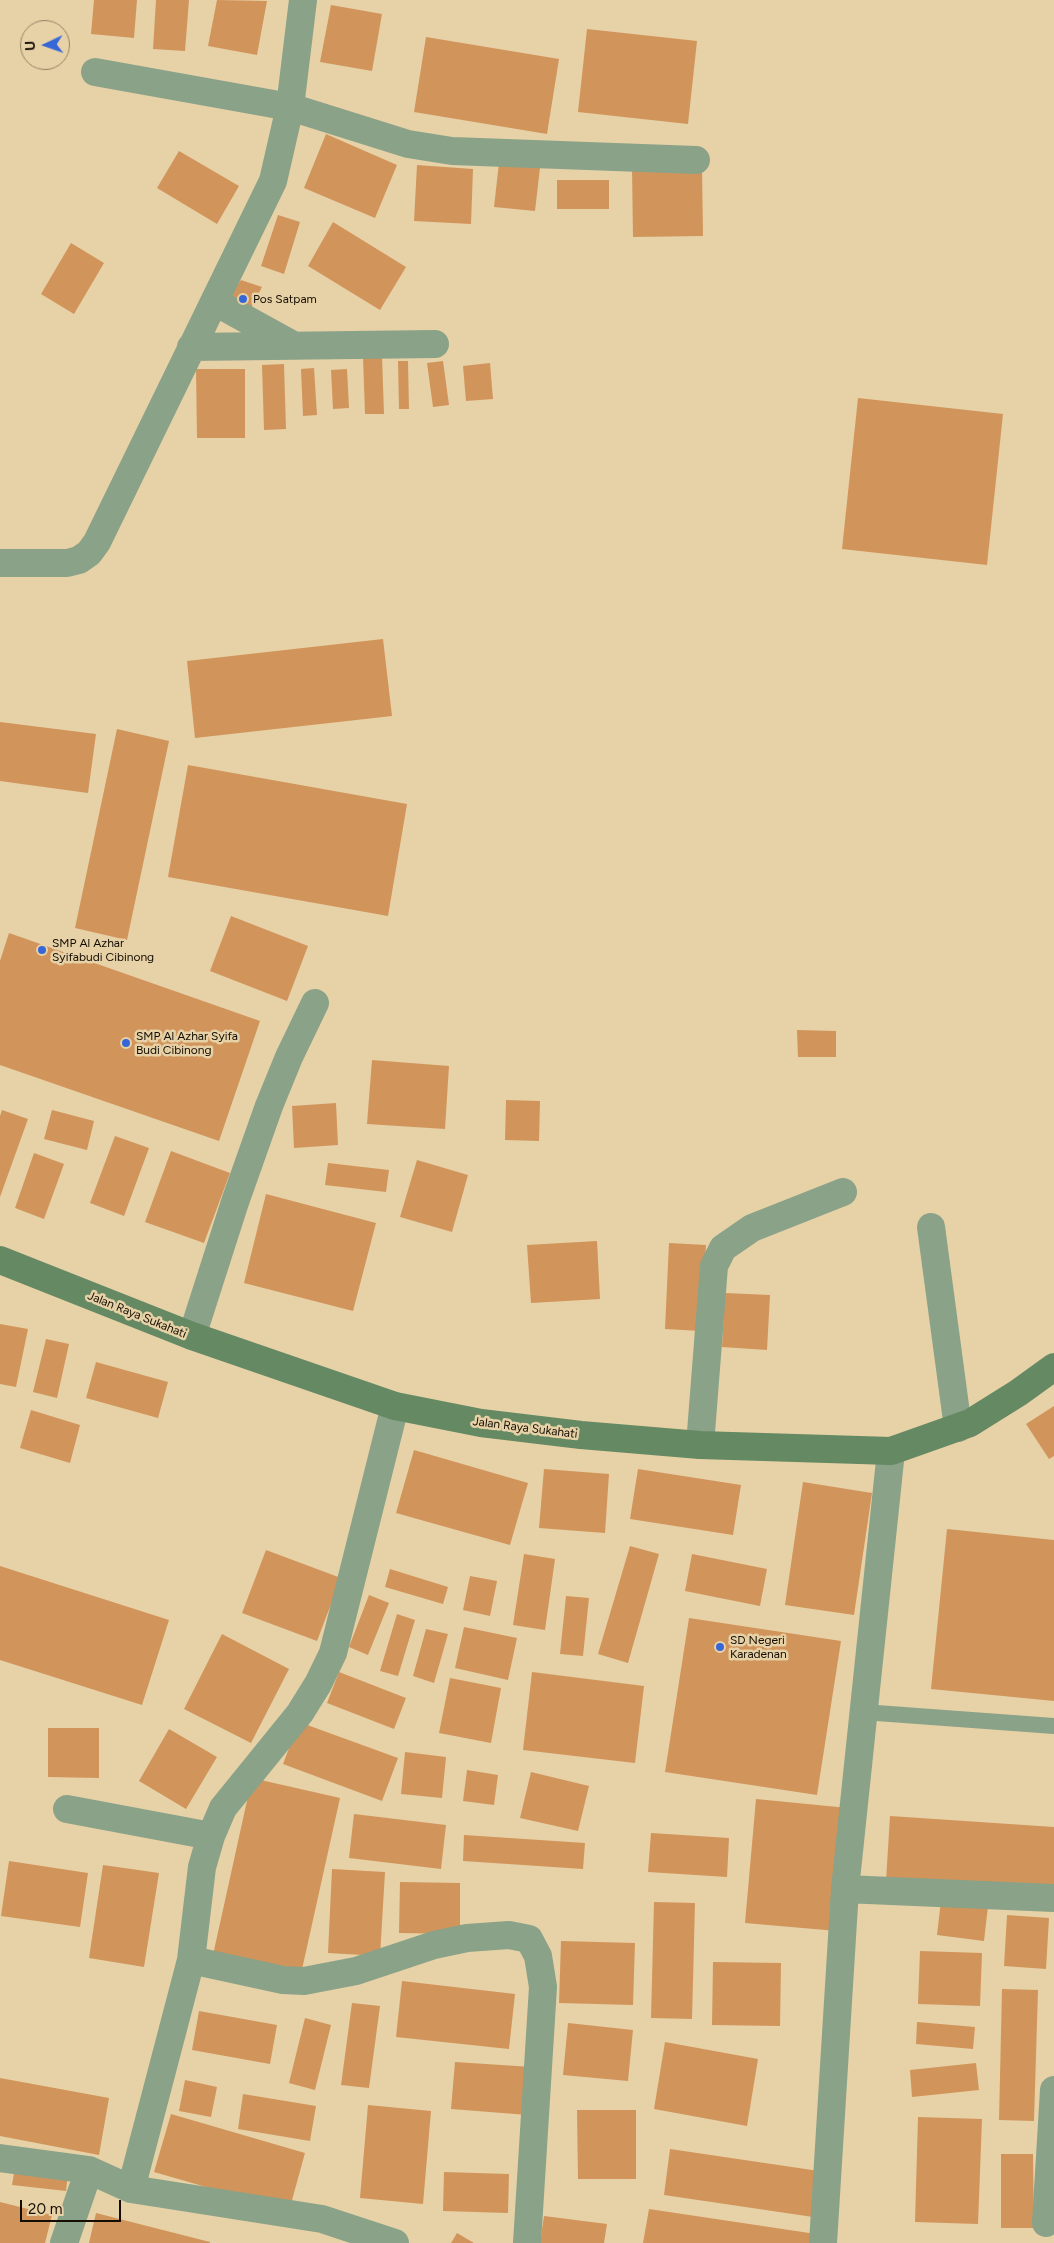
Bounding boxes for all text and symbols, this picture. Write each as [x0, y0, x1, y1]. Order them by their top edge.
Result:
north arrow [20, 20, 70, 70]
text: U [22, 40, 39, 51]
place label: Pos Satpam [253, 292, 317, 306]
marker: Pos Satpam [237, 293, 249, 305]
place label: SMP Al Azhar Syifabudi Cibinong [52, 936, 154, 964]
marker: SMP Al Azhar Syifabudi Cibinong [36, 944, 48, 956]
place label: SMP Al Azhar Syifa Budi Cibinong [136, 1029, 238, 1057]
marker: SMP Al Azhar Syifa Budi Cibinong [120, 1037, 132, 1049]
street label: Jalan Raya Sukahati [85, 1289, 189, 1341]
street label: Jalan Raya Sukahati [472, 1414, 578, 1442]
place label: SD Negeri Karadenan [730, 1633, 787, 1661]
marker: SD Negeri Karadenan [714, 1641, 726, 1653]
scale bar [22, 2190, 124, 2222]
text: 20 m [28, 2200, 62, 2218]

